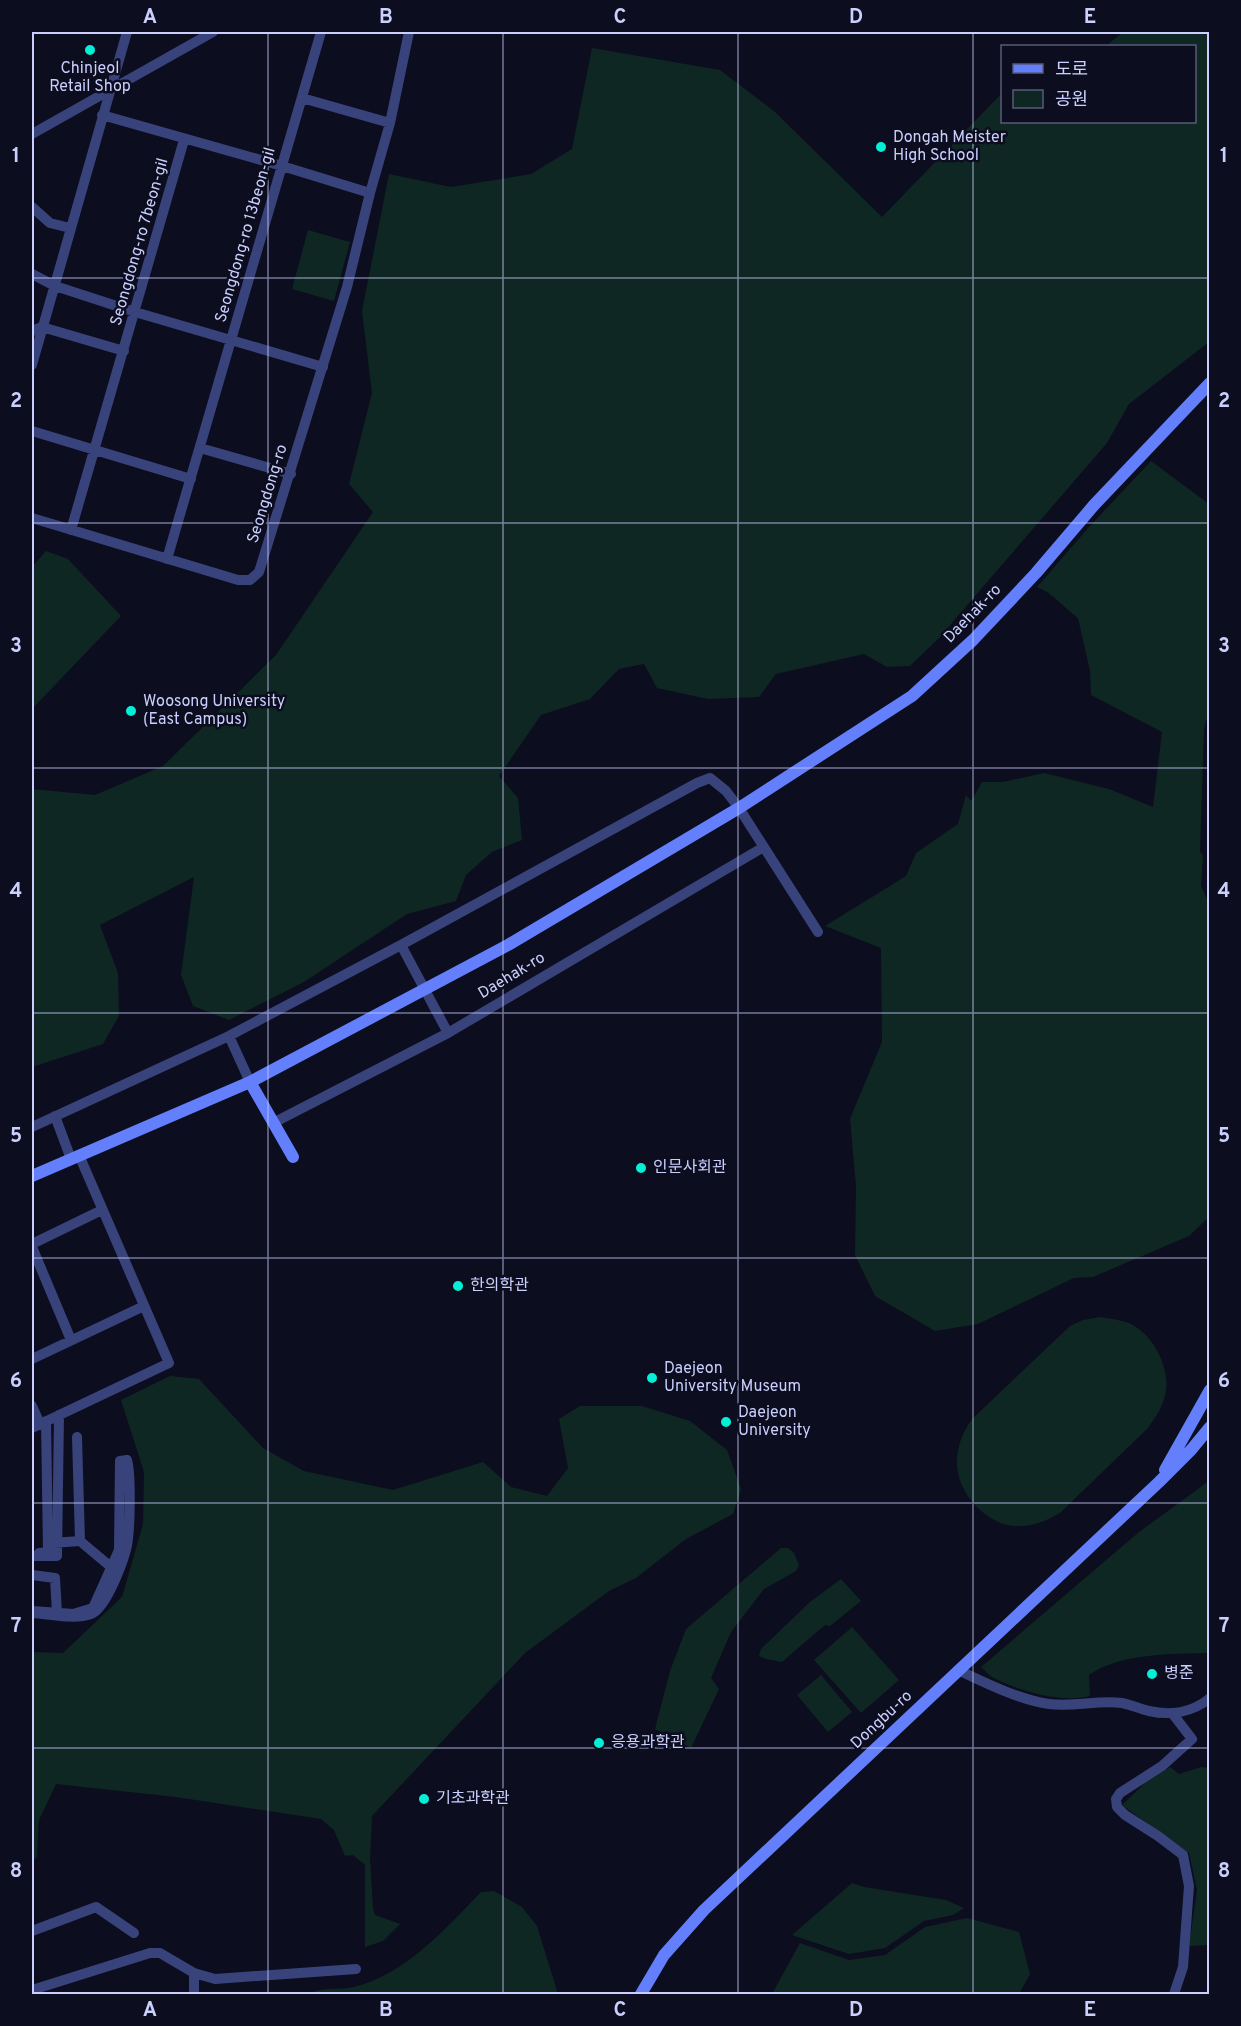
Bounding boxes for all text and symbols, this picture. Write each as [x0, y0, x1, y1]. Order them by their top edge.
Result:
text: A [143, 5, 157, 31]
text: B [379, 5, 393, 31]
text: C [614, 5, 626, 31]
text: D [849, 5, 863, 31]
text: E [1084, 5, 1096, 31]
marker: Chinjeol Retail Shop [83, 43, 97, 57]
legend [1001, 45, 1196, 123]
place label: Chinjeol Retail Shop [49, 59, 131, 97]
text: 도로 [1055, 59, 1088, 82]
text: 공원 [1055, 89, 1088, 112]
place label: Dongah Meister High School [893, 128, 1006, 166]
marker: Dongah Meister High School [874, 140, 888, 154]
text: 1 [12, 144, 20, 170]
text: 1 [1220, 144, 1228, 170]
street label: Seongdong-ro 13beon-gil [211, 145, 281, 325]
street label: Seongdong-ro 7beon-gil [106, 156, 174, 328]
text: 2 [10, 389, 22, 415]
text: 2 [1218, 389, 1230, 415]
street label: Seongdong-ro [243, 442, 293, 546]
street label: Daehak-ro [940, 580, 1006, 648]
text: 3 [10, 634, 22, 660]
text: 3 [1218, 634, 1230, 660]
place label: Woosong University (East Campus) [143, 692, 285, 730]
marker: Woosong University (East Campus) [124, 704, 138, 718]
text: 4 [10, 879, 22, 905]
text: 4 [1218, 879, 1230, 905]
street label: Daehak-ro [475, 948, 549, 1004]
text: 5 [10, 1124, 22, 1150]
text: 5 [1218, 1124, 1230, 1150]
place label: 인문사회관 [653, 1158, 727, 1178]
marker: 인문사회관 [634, 1161, 648, 1175]
place label: 한의학관 [470, 1276, 529, 1296]
marker: 한의학관 [451, 1279, 465, 1293]
place label: Daejeon University Museum [664, 1359, 801, 1397]
text: 6 [10, 1369, 22, 1395]
text: 6 [1218, 1369, 1230, 1395]
marker: Daejeon University Museum [645, 1371, 659, 1385]
place label: Daejeon University [738, 1403, 811, 1441]
marker: Daejeon University [719, 1415, 733, 1429]
text: 7 [11, 1614, 21, 1640]
text: 7 [1219, 1614, 1229, 1640]
place label: 병준 [1164, 1664, 1194, 1684]
marker: 병준 [1145, 1667, 1159, 1681]
street label: Dongbu-ro [847, 1686, 917, 1754]
place label: 응용과학관 [611, 1733, 685, 1753]
marker: 응용과학관 [592, 1736, 606, 1750]
place label: 기초과학관 [436, 1789, 510, 1809]
marker: 기초과학관 [417, 1792, 431, 1806]
text: 8 [10, 1859, 22, 1885]
text: 8 [1218, 1859, 1230, 1885]
text: A [143, 1998, 157, 2024]
text: B [379, 1998, 393, 2024]
text: C [614, 1998, 626, 2024]
text: D [849, 1998, 863, 2024]
text: E [1084, 1998, 1096, 2024]

